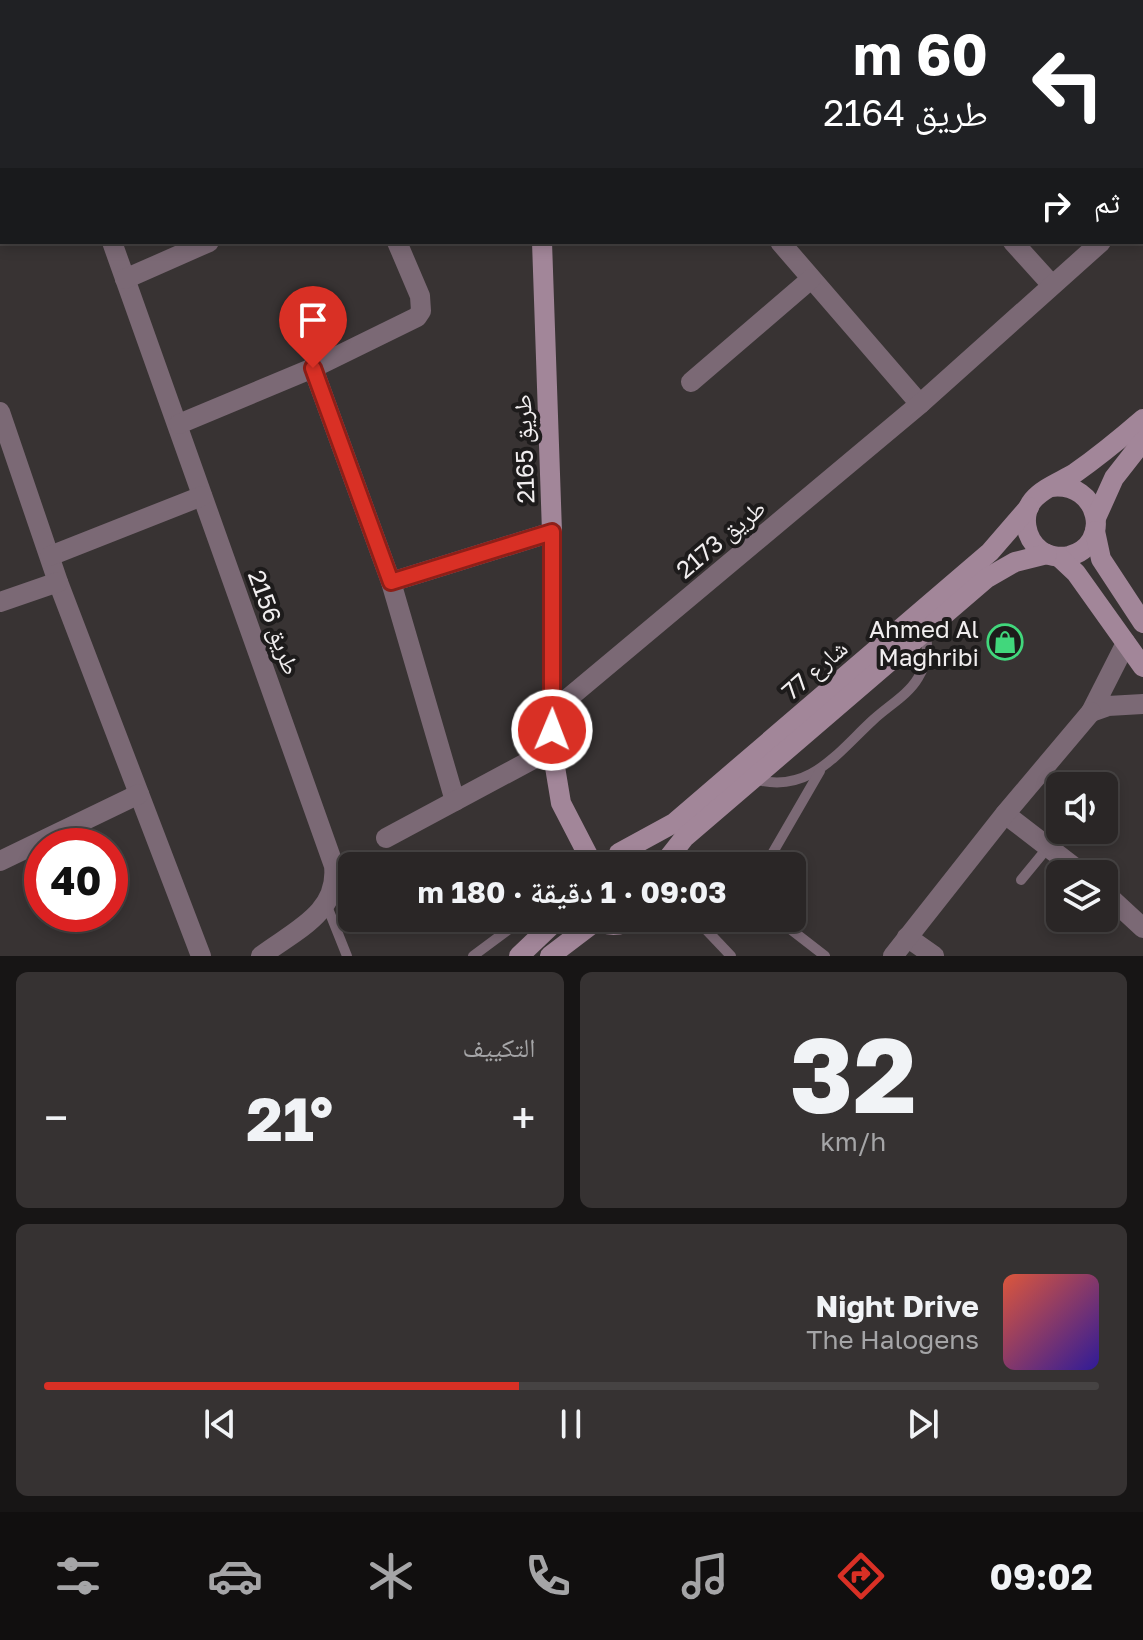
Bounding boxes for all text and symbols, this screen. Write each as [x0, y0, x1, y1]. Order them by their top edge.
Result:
text: 60 m [853, 20, 988, 87]
icon: left [1016, 32, 1120, 136]
text: طريق 2164 [823, 91, 988, 134]
icon: right [1034, 184, 1078, 228]
text: ثم [1094, 184, 1120, 220]
pin [279, 286, 347, 368]
icon: arrive [291, 298, 335, 342]
street label: طريق 2165 [507, 394, 540, 504]
street label: طريق 2173 [669, 492, 771, 584]
street label: طريق 2156 [242, 566, 307, 679]
place label: Ahmed Al Maghribi [869, 614, 979, 671]
shop icon: Ahmed Al Maghribi [986, 623, 1024, 661]
street label: شارع 77 [775, 633, 854, 707]
position arrow [510, 688, 594, 772]
map controls [1046, 772, 1118, 932]
button: sound [1046, 772, 1118, 844]
speed limit sign: 40 [24, 828, 128, 932]
button: layers [1046, 860, 1118, 932]
text: 09:03 · 1 دقيقة · 180 m [417, 874, 727, 910]
text: 32 [790, 1011, 917, 1136]
text: التكييف [463, 1032, 536, 1063]
text: 21° [246, 1082, 333, 1154]
text: − [44, 1091, 68, 1144]
text: + [511, 1091, 536, 1144]
text: km/h [820, 1126, 886, 1157]
text: Night Drive [815, 1288, 979, 1324]
text: The Halogens [806, 1324, 979, 1355]
icon: previous [198, 1402, 242, 1446]
icon: pause [549, 1402, 593, 1446]
icon: next [901, 1402, 945, 1446]
icon: filters [50, 1548, 106, 1604]
icon: car [207, 1548, 263, 1604]
icon: climate [363, 1548, 419, 1604]
icon: phone [520, 1548, 576, 1604]
icon: music [677, 1548, 733, 1604]
icon: directions [833, 1548, 889, 1604]
text: 09:02 [990, 1555, 1093, 1598]

